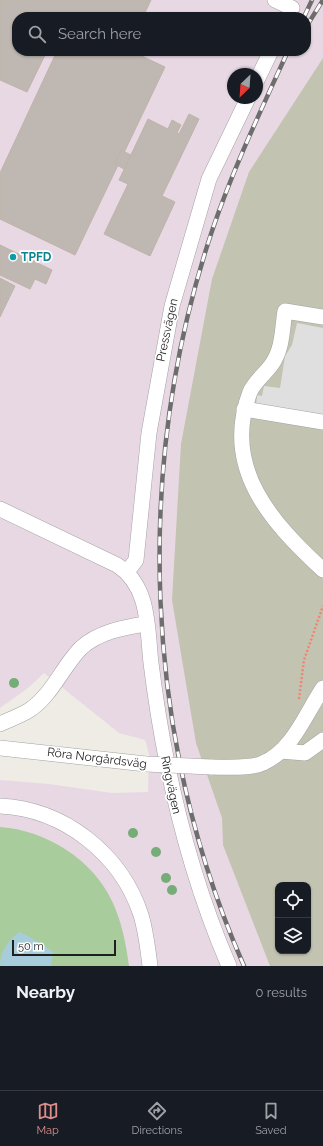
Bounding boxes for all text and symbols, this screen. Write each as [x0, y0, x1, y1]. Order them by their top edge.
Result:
search box [12, 12, 311, 56]
icon: search [26, 23, 48, 45]
text: Search here [58, 25, 141, 43]
north arrow [227, 68, 263, 104]
place label: TPFD [21, 250, 52, 264]
marker: TPFD [8, 252, 18, 262]
street label: Pressvägen [153, 297, 181, 363]
street label: Röra Norgårdsväg [46, 745, 148, 771]
street label: Ringvägen [158, 755, 184, 815]
map controls [275, 882, 311, 954]
button: locate [275, 882, 311, 918]
button: layers [275, 918, 311, 954]
scale bar [12, 938, 116, 957]
text: 50 m [18, 940, 44, 953]
text: Nearby [16, 982, 75, 1002]
text: 0 results [256, 985, 307, 1000]
tab: Map [36, 1100, 59, 1137]
tab: Directions [132, 1100, 182, 1137]
tab: Saved [255, 1100, 287, 1137]

